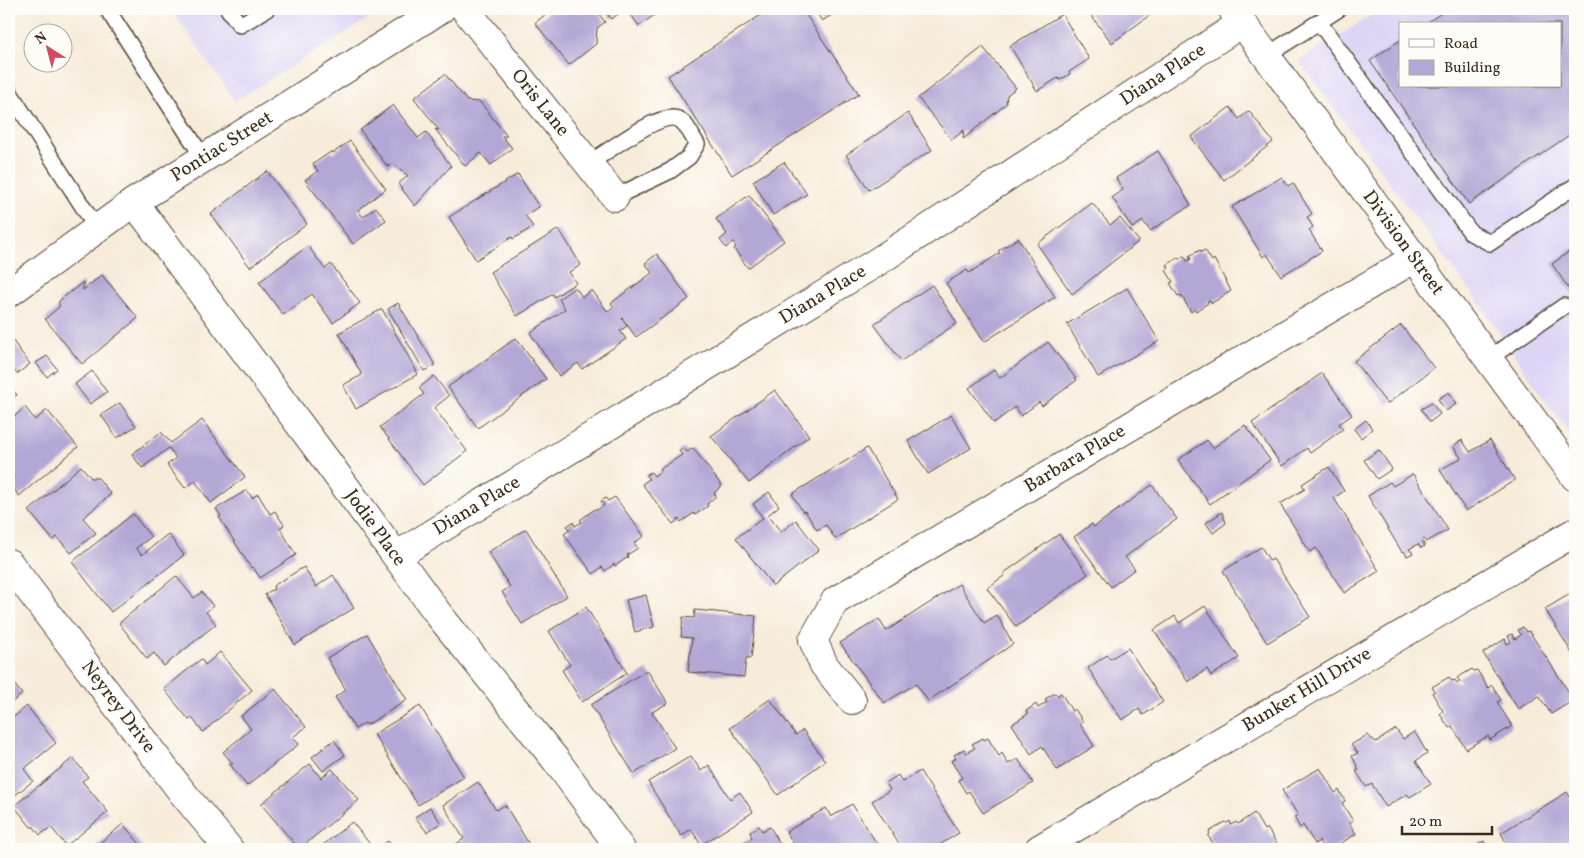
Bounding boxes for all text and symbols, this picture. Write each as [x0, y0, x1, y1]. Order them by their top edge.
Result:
north arrow [22, 22, 72, 72]
legend [1399, 22, 1562, 88]
text: N [32, 28, 51, 49]
text: Road [1444, 34, 1478, 55]
street label: Diana Place [1115, 38, 1211, 112]
text: Building [1444, 58, 1501, 79]
street label: Oris Lane [505, 64, 575, 142]
street label: Pontiac Street [166, 105, 278, 189]
street label: Division Street [1356, 185, 1450, 301]
street label: Diana Place [775, 259, 871, 331]
street label: Barbara Place [1019, 418, 1131, 500]
street label: Diana Place [429, 470, 525, 542]
street label: Jodie Place [338, 484, 412, 572]
street label: Bunker Hill Drive [1238, 641, 1376, 739]
street label: Neyrey Drive [75, 655, 161, 759]
scale bar [1402, 803, 1492, 835]
text: 20 m [1409, 812, 1442, 833]

